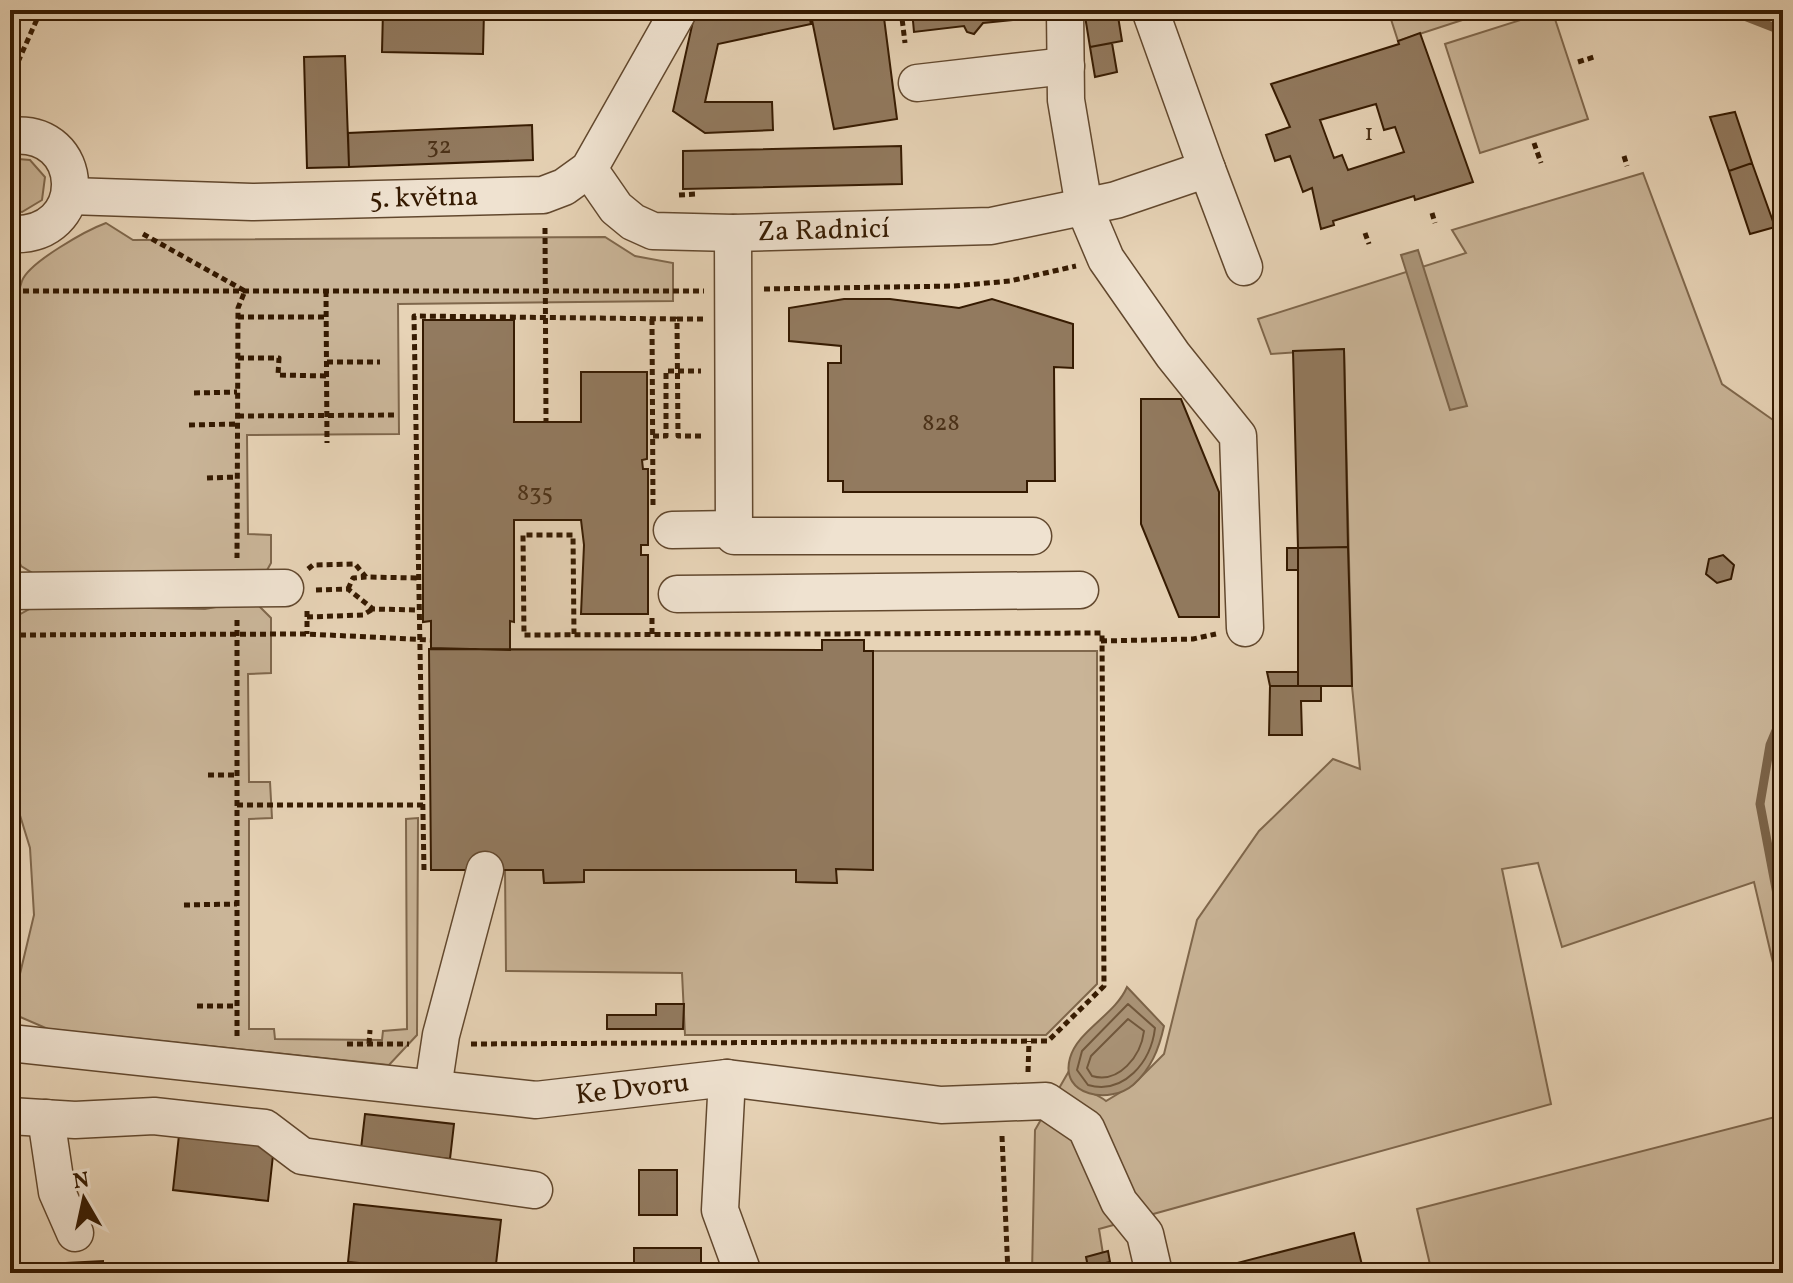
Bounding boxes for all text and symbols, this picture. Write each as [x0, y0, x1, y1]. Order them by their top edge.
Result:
house number: 1 [1364, 117, 1374, 151]
house number: 32 [426, 130, 452, 164]
street label: 5. května [369, 177, 479, 219]
street label: Za Radnicí [757, 209, 891, 252]
house number: 828 [922, 407, 960, 441]
house number: 835 [517, 477, 553, 511]
street label: Ke Dvoru [573, 1063, 691, 1115]
north arrow [44, 1159, 124, 1239]
text: N [71, 1165, 92, 1198]

